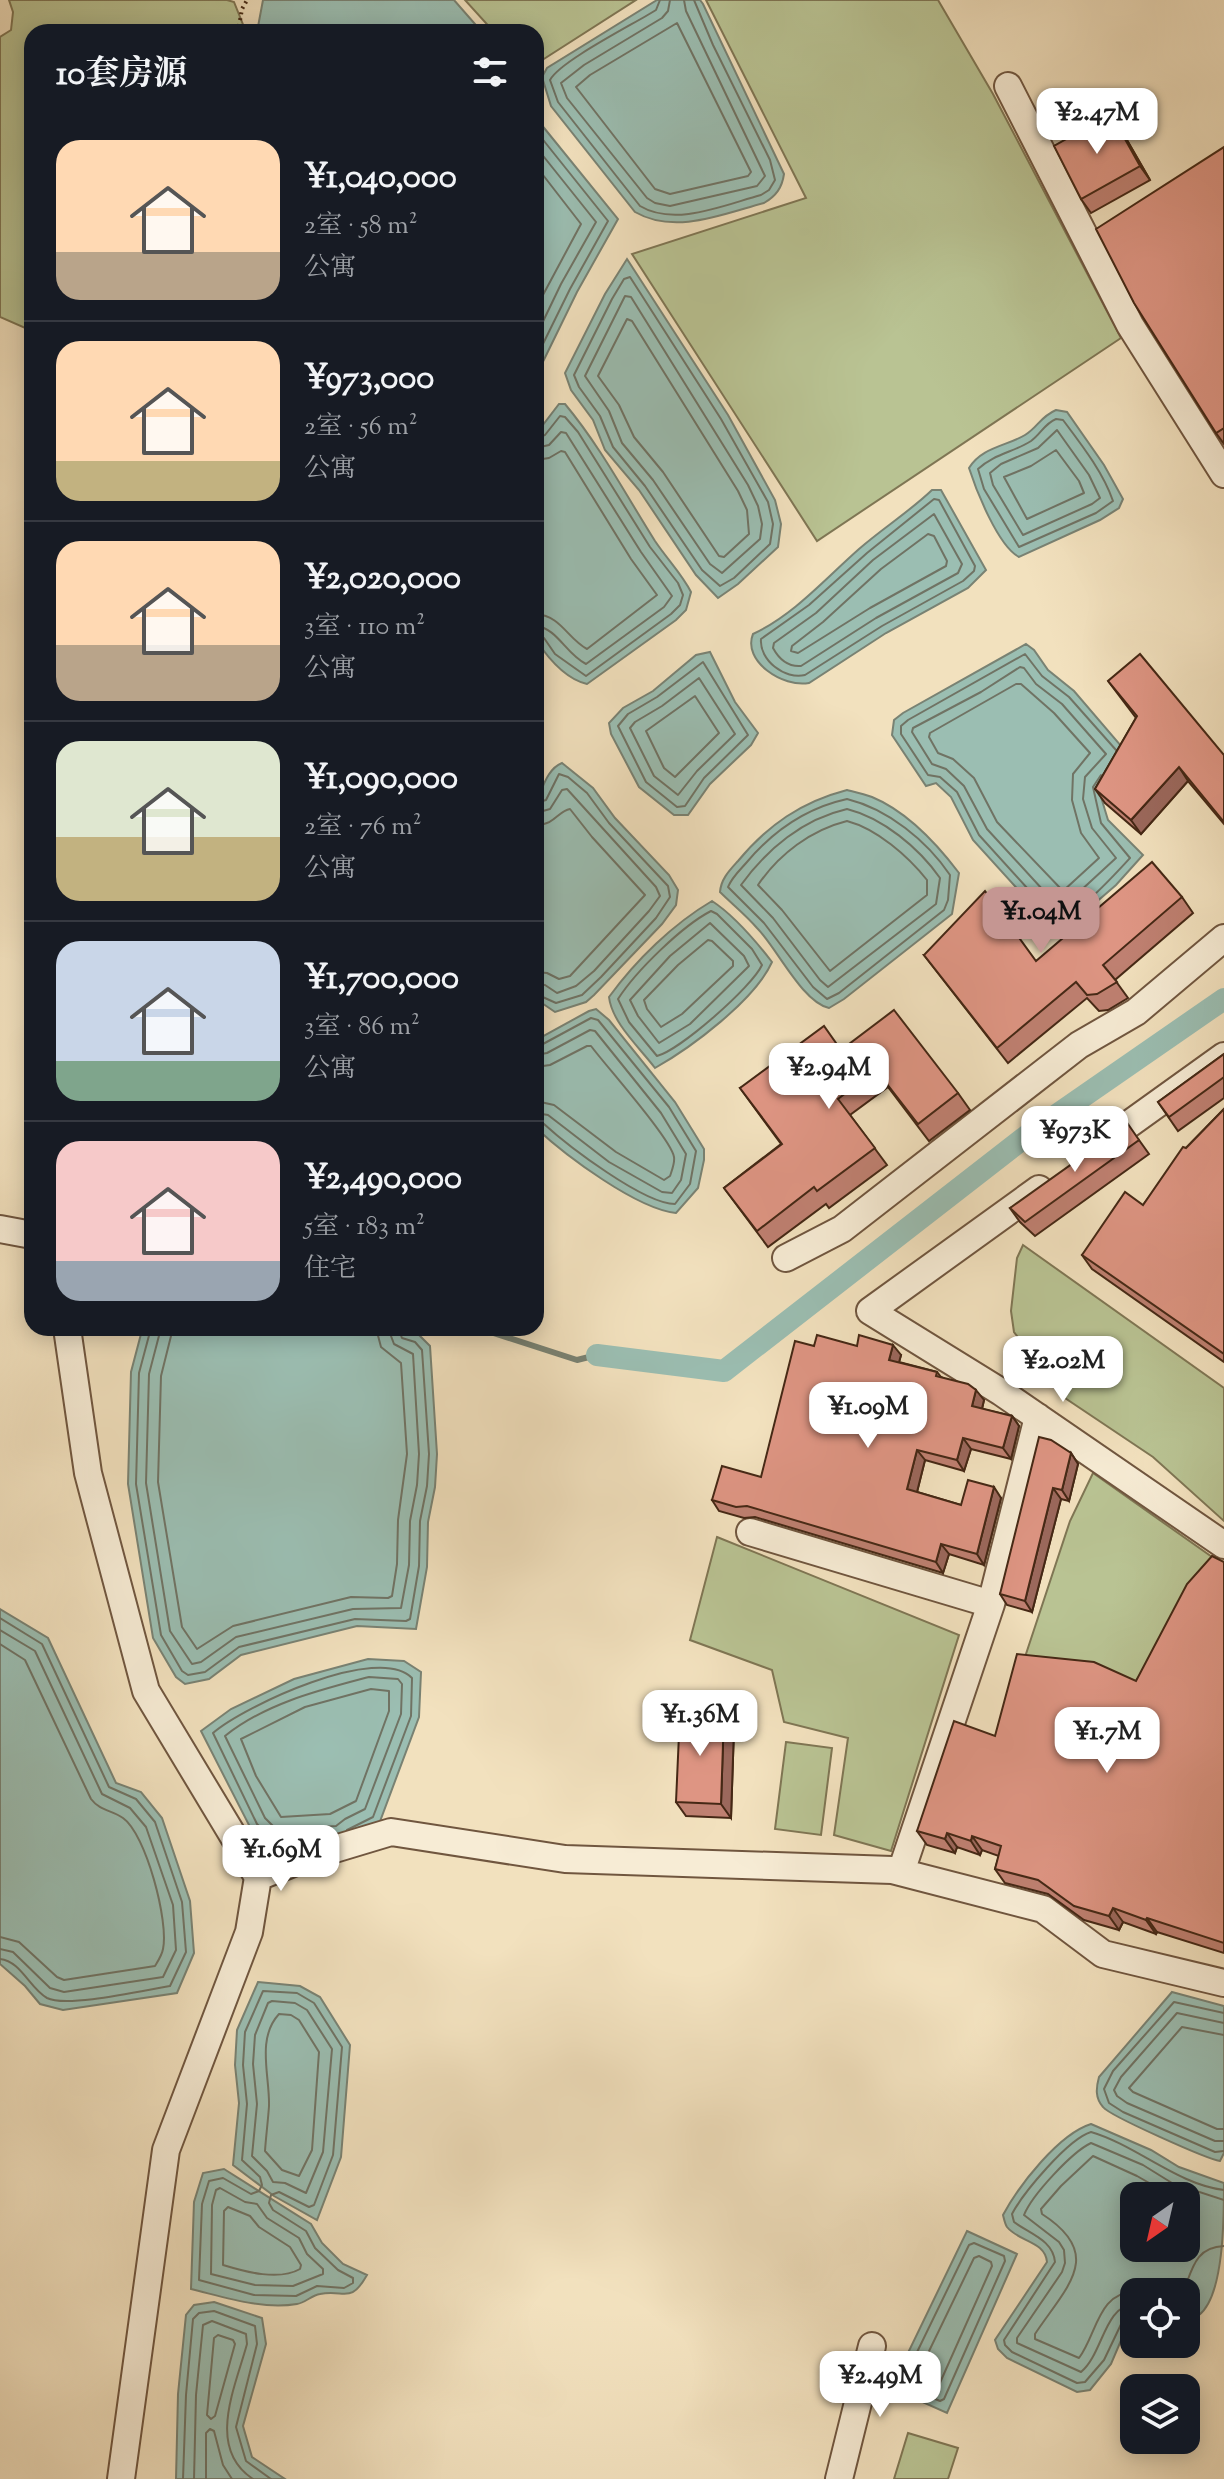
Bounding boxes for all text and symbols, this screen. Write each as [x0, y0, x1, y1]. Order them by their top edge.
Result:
icon: filters [468, 50, 512, 94]
text: 10套房源 [56, 51, 187, 100]
pin: ¥2.47M [1032, 88, 1162, 156]
text: ¥2.47M [1055, 95, 1139, 132]
text: ¥1,040,000 [304, 154, 457, 203]
icon: home [120, 172, 216, 268]
text: 2室 · 58 m² [304, 208, 418, 245]
text: 公寓 [304, 250, 356, 287]
text: ¥973,000 [304, 355, 434, 404]
icon: home [120, 373, 216, 469]
text: 2室 · 56 m² [304, 409, 417, 446]
text: 公寓 [304, 451, 356, 488]
text: ¥2,020,000 [304, 555, 461, 604]
icon: home [120, 573, 216, 669]
text: 3室 · 110 m² [304, 609, 425, 646]
text: 公寓 [304, 651, 356, 688]
text: ¥1,090,000 [304, 755, 458, 804]
icon: home [120, 773, 216, 869]
text: 2室 · 76 m² [304, 809, 422, 846]
text: 公寓 [304, 851, 356, 888]
pin: ¥1.04M [976, 887, 1106, 955]
text: ¥1.04M [1001, 894, 1081, 931]
text: ¥1,700,000 [304, 955, 459, 1004]
icon: home [120, 973, 216, 1069]
text: 3室 · 86 m² [304, 1009, 420, 1046]
pin: ¥2.94M [764, 1043, 894, 1111]
text: ¥2.94M [787, 1050, 871, 1087]
text: 公寓 [304, 1051, 356, 1088]
pin: ¥973K [1019, 1106, 1131, 1174]
text: ¥973K [1039, 1113, 1111, 1150]
text: ¥2,490,000 [304, 1155, 462, 1204]
icon: home [120, 1173, 216, 1269]
text: 5室 · 183 m² [304, 1209, 425, 1246]
text: 住宅 [304, 1251, 356, 1288]
pin: ¥2.02M [998, 1336, 1128, 1404]
text: ¥2.02M [1021, 1343, 1105, 1380]
pin: ¥1.09M [803, 1382, 933, 1450]
text: ¥1.09M [827, 1389, 909, 1426]
pin: ¥1.36M [635, 1690, 765, 1758]
text: ¥1.36M [660, 1697, 740, 1734]
pin: ¥1.7M [1051, 1707, 1163, 1775]
text: ¥1.7M [1073, 1714, 1141, 1751]
pin: ¥1.69M [216, 1825, 346, 1893]
text: ¥1.69M [240, 1832, 322, 1869]
north arrow [1120, 2182, 1200, 2262]
map controls [1120, 2182, 1200, 2454]
button: locate [1120, 2278, 1200, 2358]
pin: ¥2.49M [815, 2351, 945, 2419]
text: ¥2.49M [838, 2358, 922, 2395]
button: layers [1120, 2374, 1200, 2454]

